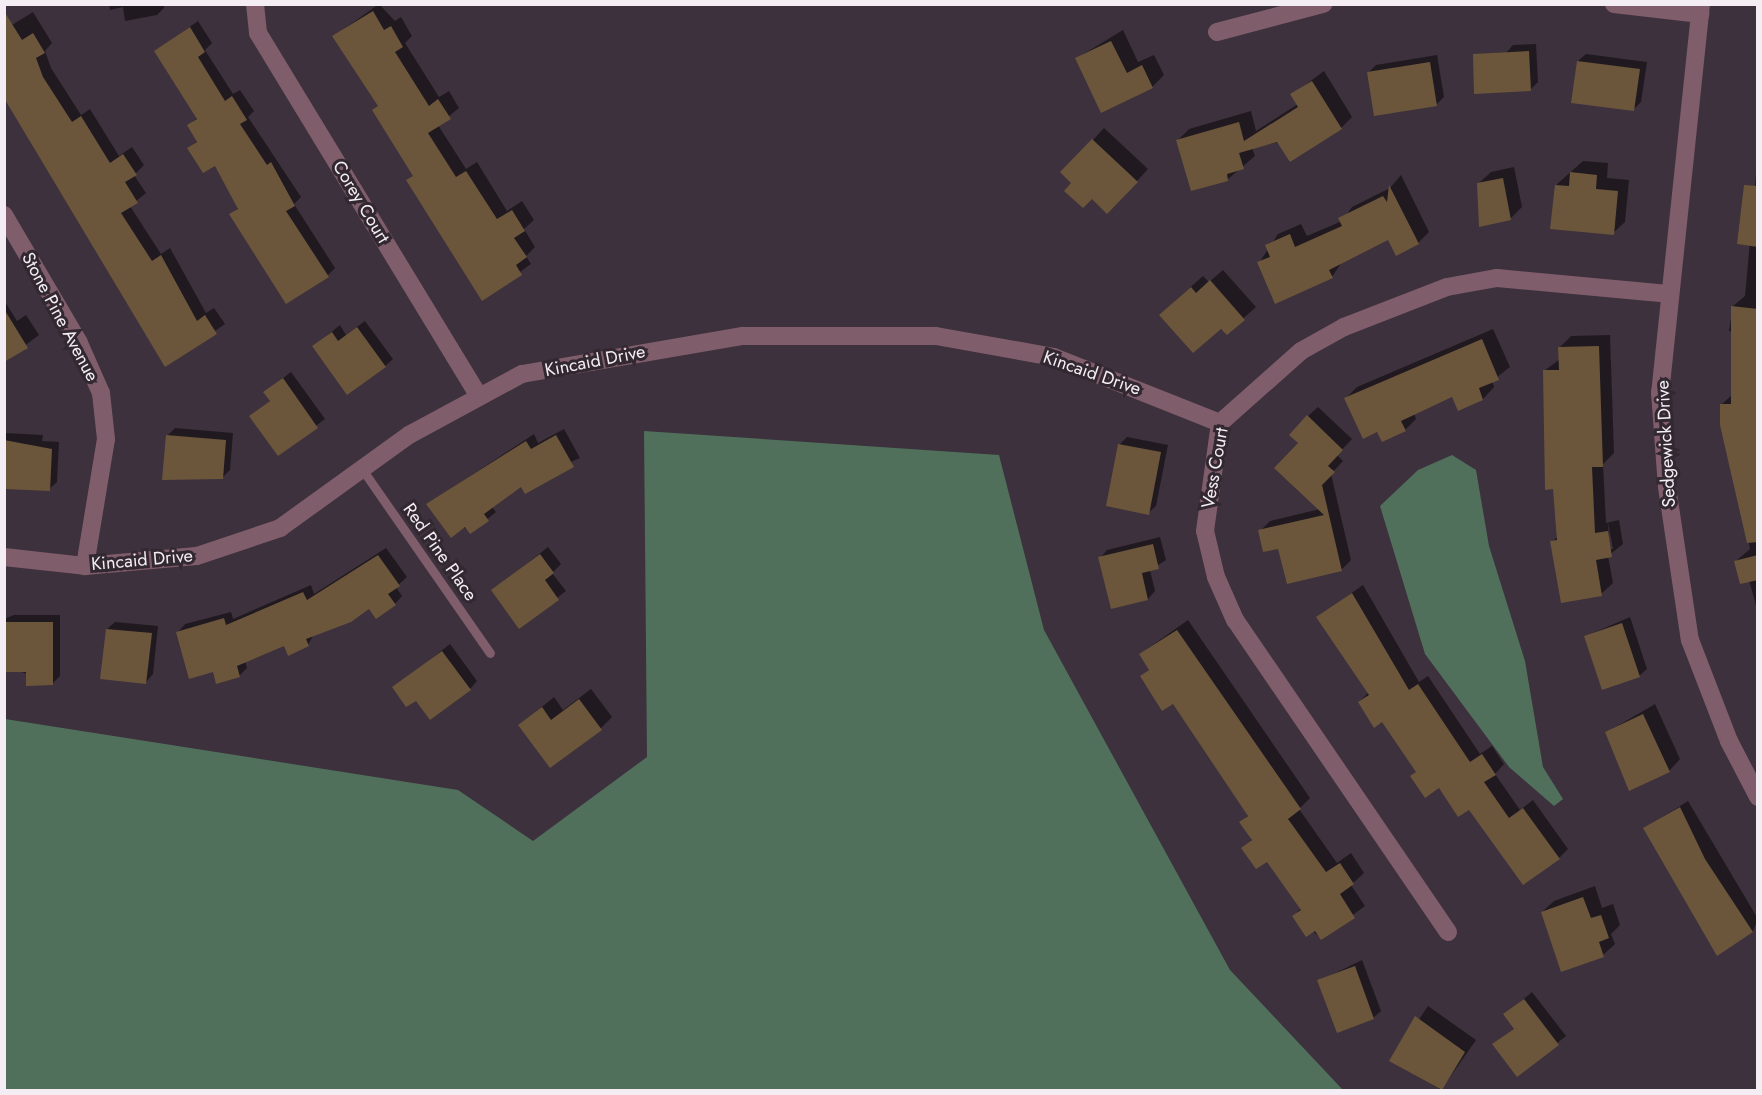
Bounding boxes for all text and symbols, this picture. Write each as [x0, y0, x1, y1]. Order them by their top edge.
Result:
street label: Corey Court [328, 157, 394, 247]
street label: Stone Pine Avenue [17, 249, 103, 385]
street label: Kincaid Drive [543, 341, 647, 381]
street label: Kincaid Drive [1040, 346, 1144, 400]
street label: Sedgewick Drive [1652, 380, 1680, 508]
street label: Vess Court [1197, 426, 1233, 510]
street label: Red Pine Place [398, 499, 482, 605]
street label: Kincaid Drive [90, 545, 194, 575]

